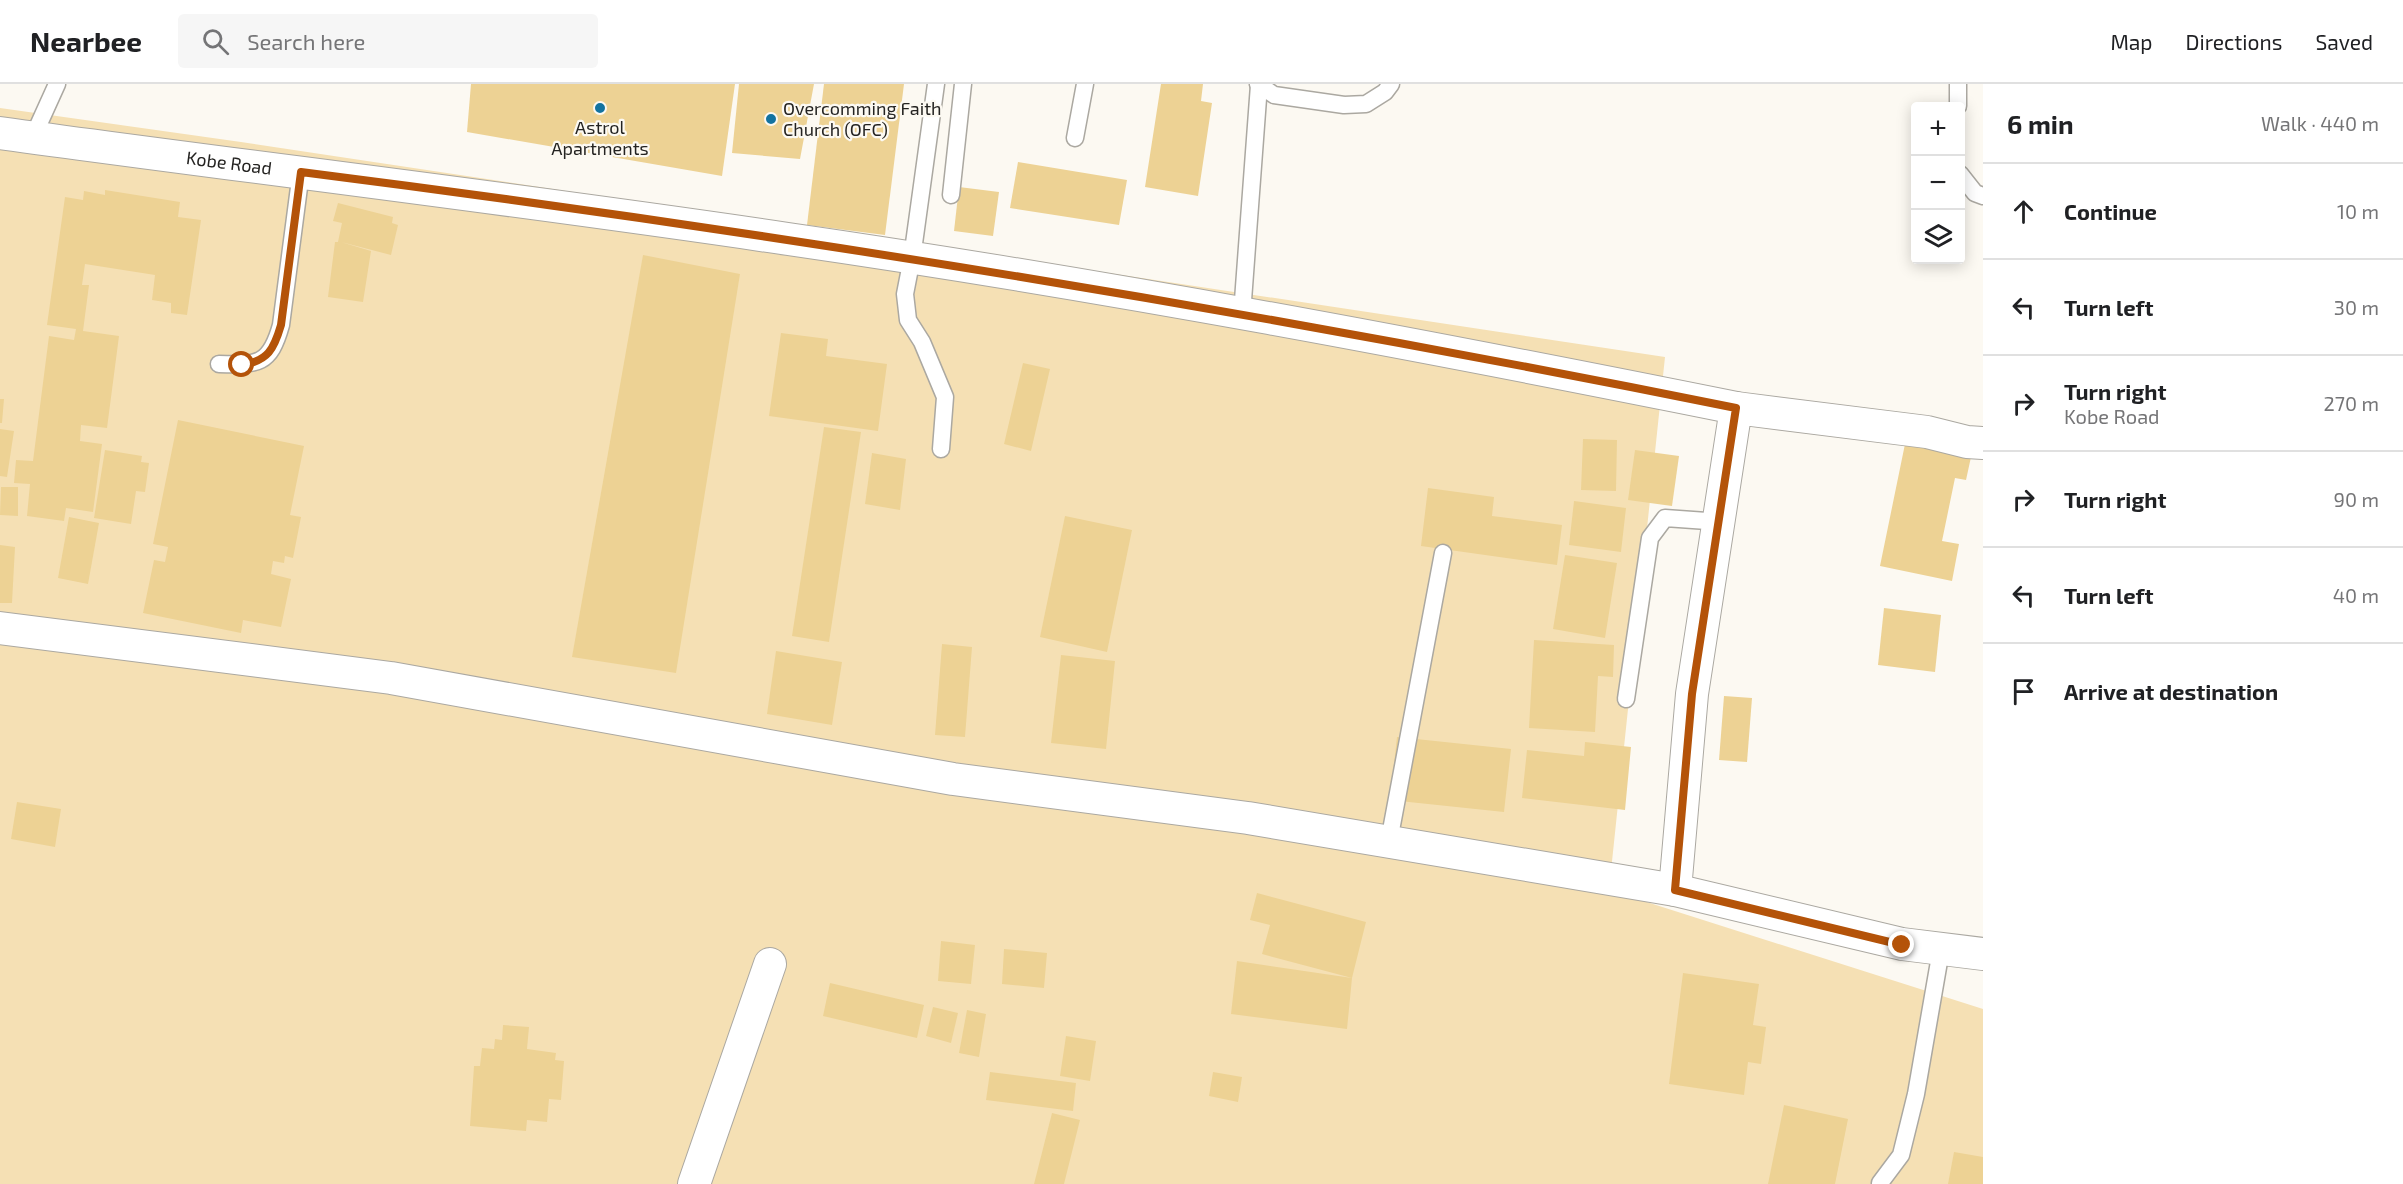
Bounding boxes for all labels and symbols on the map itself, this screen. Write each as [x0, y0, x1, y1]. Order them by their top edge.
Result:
place label: Overcomming Faith Church (OFC) [783, 97, 941, 140]
marker: Astrol Apartments [593, 101, 607, 115]
marker: Overcomming Faith Church (OFC) [764, 112, 778, 126]
place label: Astrol Apartments [551, 116, 649, 159]
street label: Kobe Road [185, 146, 273, 179]
route start [228, 351, 254, 377]
route end [1888, 931, 1914, 957]

